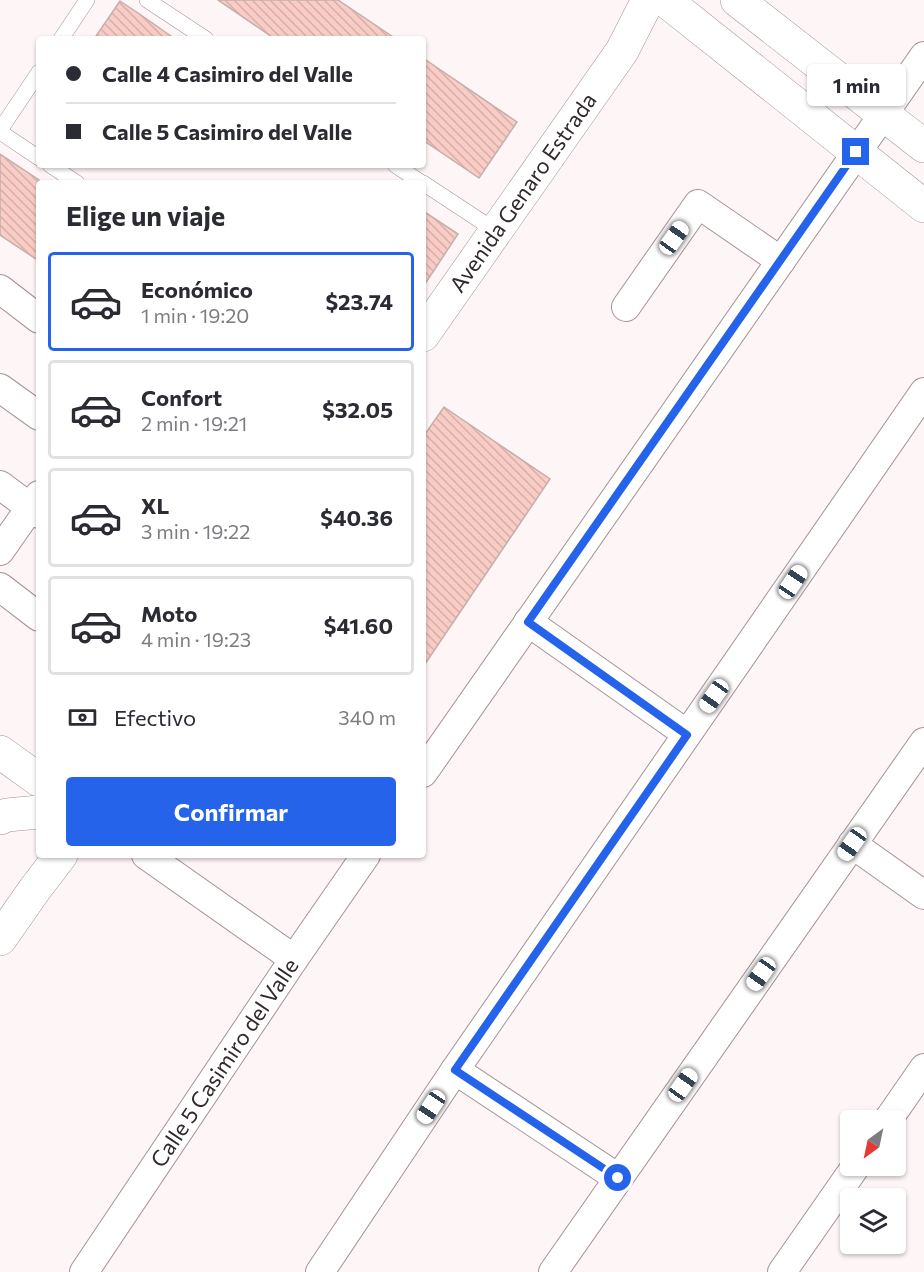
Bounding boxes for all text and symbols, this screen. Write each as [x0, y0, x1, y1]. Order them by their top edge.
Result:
text: Calle 4 Casimiro del Valle [102, 60, 353, 87]
callout: 1 min [806, 65, 906, 107]
text: 1 min [833, 73, 880, 97]
street label: Avenida Genaro Estrada [443, 87, 602, 297]
text: Calle 5 Casimiro del Valle [102, 118, 352, 145]
route end [842, 138, 869, 165]
text: Elige un viaje [66, 199, 225, 232]
car [656, 218, 692, 258]
icon: car [69, 275, 123, 329]
text: Económico [141, 276, 253, 303]
text: $23.74 [325, 288, 393, 315]
text: 1 min · 19:20 [141, 303, 249, 327]
icon: car [69, 383, 123, 437]
text: Confort [141, 384, 222, 411]
text: $32.05 [322, 396, 393, 423]
text: 2 min · 19:21 [141, 411, 247, 435]
icon: car [69, 491, 123, 545]
text: XL [141, 492, 169, 519]
text: $40.36 [320, 504, 393, 531]
text: 3 min · 19:22 [141, 519, 250, 543]
car [775, 562, 811, 602]
icon: car [69, 599, 123, 653]
text: Moto [141, 600, 197, 627]
text: $41.60 [324, 612, 393, 639]
text: 4 min · 19:23 [141, 627, 251, 651]
car [696, 676, 732, 716]
icon: cash [66, 701, 99, 734]
text: Efectivo [114, 704, 196, 731]
text: 340 m [338, 705, 396, 729]
button: Confirmar [66, 777, 396, 846]
car [834, 824, 870, 864]
street label: Calle 5 Casimiro del Valle [144, 953, 304, 1172]
car [743, 954, 779, 994]
car [665, 1065, 701, 1105]
car [413, 1087, 449, 1127]
north arrow [840, 1110, 906, 1176]
map controls [840, 1110, 906, 1254]
route start [604, 1164, 631, 1191]
button: layers [840, 1188, 906, 1254]

